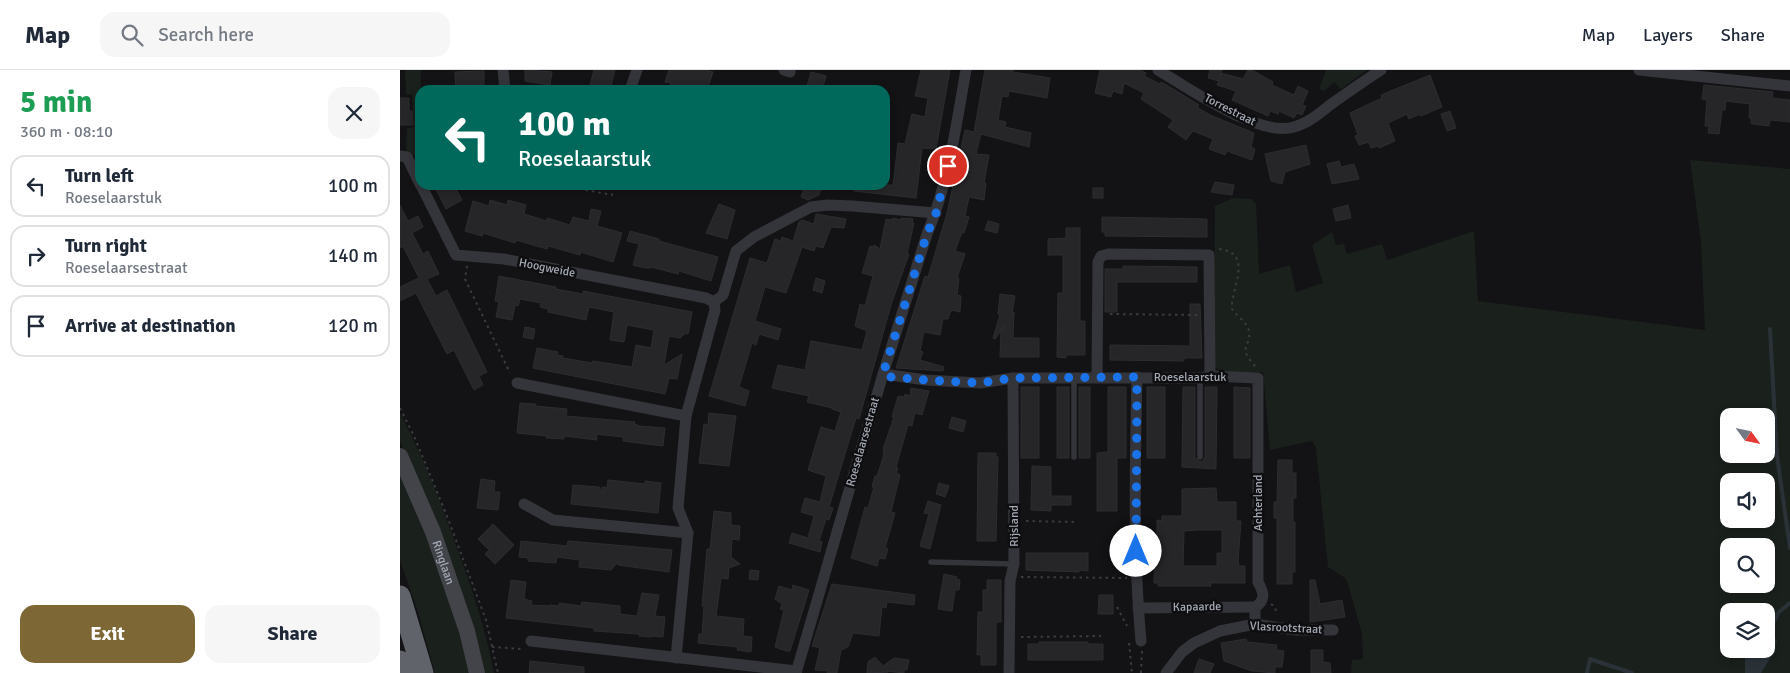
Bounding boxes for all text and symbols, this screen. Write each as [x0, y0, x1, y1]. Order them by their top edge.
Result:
search box [100, 12, 450, 57]
text: Map [25, 20, 70, 50]
icon: search [118, 21, 146, 49]
text: Search here [158, 23, 254, 47]
text: Map [1582, 24, 1615, 46]
text: Layers [1643, 24, 1693, 46]
text: Share [1721, 24, 1765, 46]
text: 5 min [20, 84, 92, 121]
button: close [328, 87, 380, 139]
street label: Torrestraat [1202, 91, 1258, 129]
text: 100 m [518, 102, 611, 145]
icon: left [435, 105, 500, 170]
text: 360 m · 08:10 [20, 122, 113, 142]
text: Roeselaarstuk [518, 145, 651, 172]
pin [927, 145, 969, 187]
icon: arrive [934, 152, 962, 180]
text: Turn left [65, 164, 134, 188]
icon: left [22, 172, 50, 200]
text: 100 m [328, 174, 378, 198]
text: Roeselaarstuk [65, 188, 162, 208]
text: Turn right [65, 234, 147, 258]
icon: right [22, 242, 50, 270]
text: 140 m [328, 244, 378, 268]
street label: Hoogweide [518, 255, 576, 281]
text: Roeselaarsestraat [65, 258, 188, 278]
icon: arrive [22, 312, 50, 340]
text: Arrive at destination [65, 314, 236, 338]
text: 120 m [328, 314, 378, 338]
street label: Roeselaarstuk [1154, 370, 1226, 385]
street label: Roeselaarsestraat [843, 396, 883, 488]
north arrow [1720, 408, 1775, 462]
map controls [1720, 408, 1775, 658]
button: sound [1720, 473, 1775, 528]
street label: Achterland [1251, 475, 1266, 531]
street label: Rijsland [1007, 505, 1022, 547]
position arrow [1109, 524, 1161, 576]
street label: Ringlaan [429, 538, 458, 586]
button: search [1720, 538, 1775, 593]
street label: Kapaarde [1173, 599, 1221, 615]
button: layers [1720, 603, 1775, 658]
button: Exit [20, 605, 195, 663]
button: Share [205, 605, 380, 663]
street label: Vlasrootstraat [1249, 619, 1323, 637]

